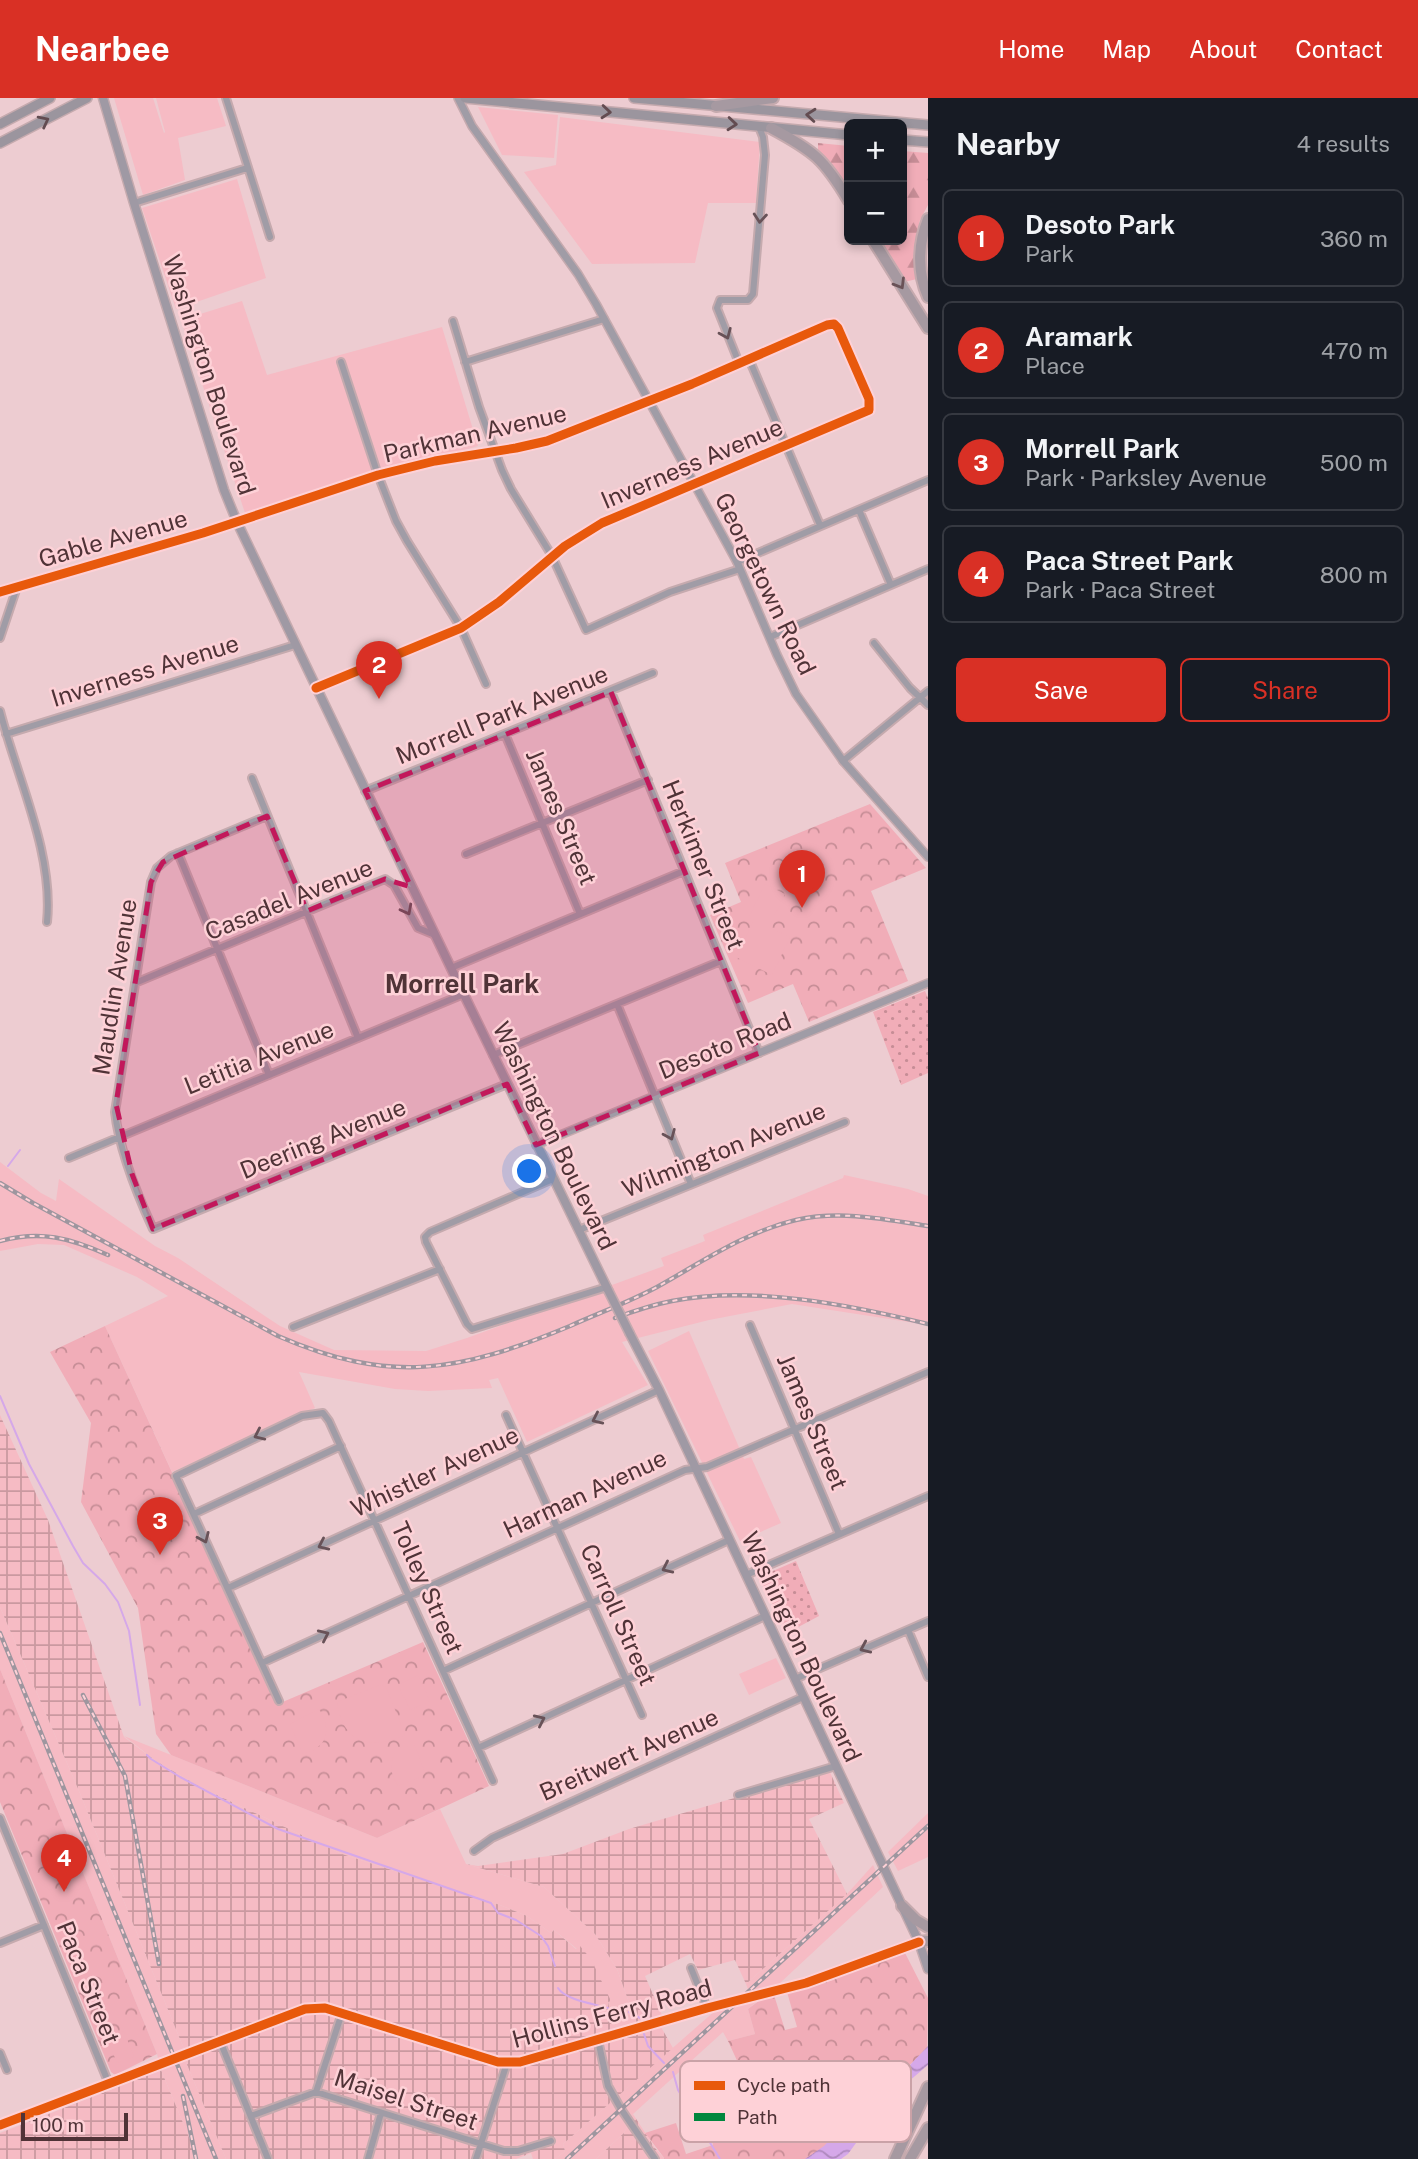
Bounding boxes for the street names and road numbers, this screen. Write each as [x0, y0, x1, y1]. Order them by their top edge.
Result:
street label: Washington Boulevard [158, 251, 262, 498]
street label: Parkman Avenue [380, 398, 569, 468]
street label: Inverness Avenue [596, 412, 787, 514]
street label: Georgetown Road [710, 488, 822, 679]
street label: Gable Avenue [35, 503, 190, 573]
street label: Inverness Avenue [47, 628, 242, 712]
street label: Morrell Park Avenue [391, 659, 612, 769]
street label: James Street [521, 744, 603, 889]
street label: Herkimer Street [657, 776, 751, 954]
street label: Casadel Avenue [201, 853, 377, 945]
street label: Maudlin Avenue [86, 897, 142, 1077]
street label: Desoto Road [654, 1006, 795, 1084]
street label: Letitia Avenue [180, 1014, 337, 1100]
street label: Washington Boulevard [487, 1017, 622, 1254]
street label: Deering Avenue [236, 1092, 410, 1184]
street label: Wilmington Avenue [618, 1096, 829, 1203]
street label: James Street [772, 1349, 854, 1494]
street label: Whistler Avenue [346, 1420, 523, 1522]
street label: Harman Avenue [498, 1443, 671, 1543]
street label: Tolley Street [386, 1517, 470, 1658]
street label: Washington Boulevard [736, 1527, 868, 1766]
street label: Carroll Street [575, 1540, 663, 1690]
street label: Breitwert Avenue [535, 1702, 722, 1806]
street label: Paca Street [52, 1917, 126, 2048]
street label: Hollins Ferry Road [509, 1973, 715, 2053]
street label: Maisel Street [331, 2063, 482, 2135]

